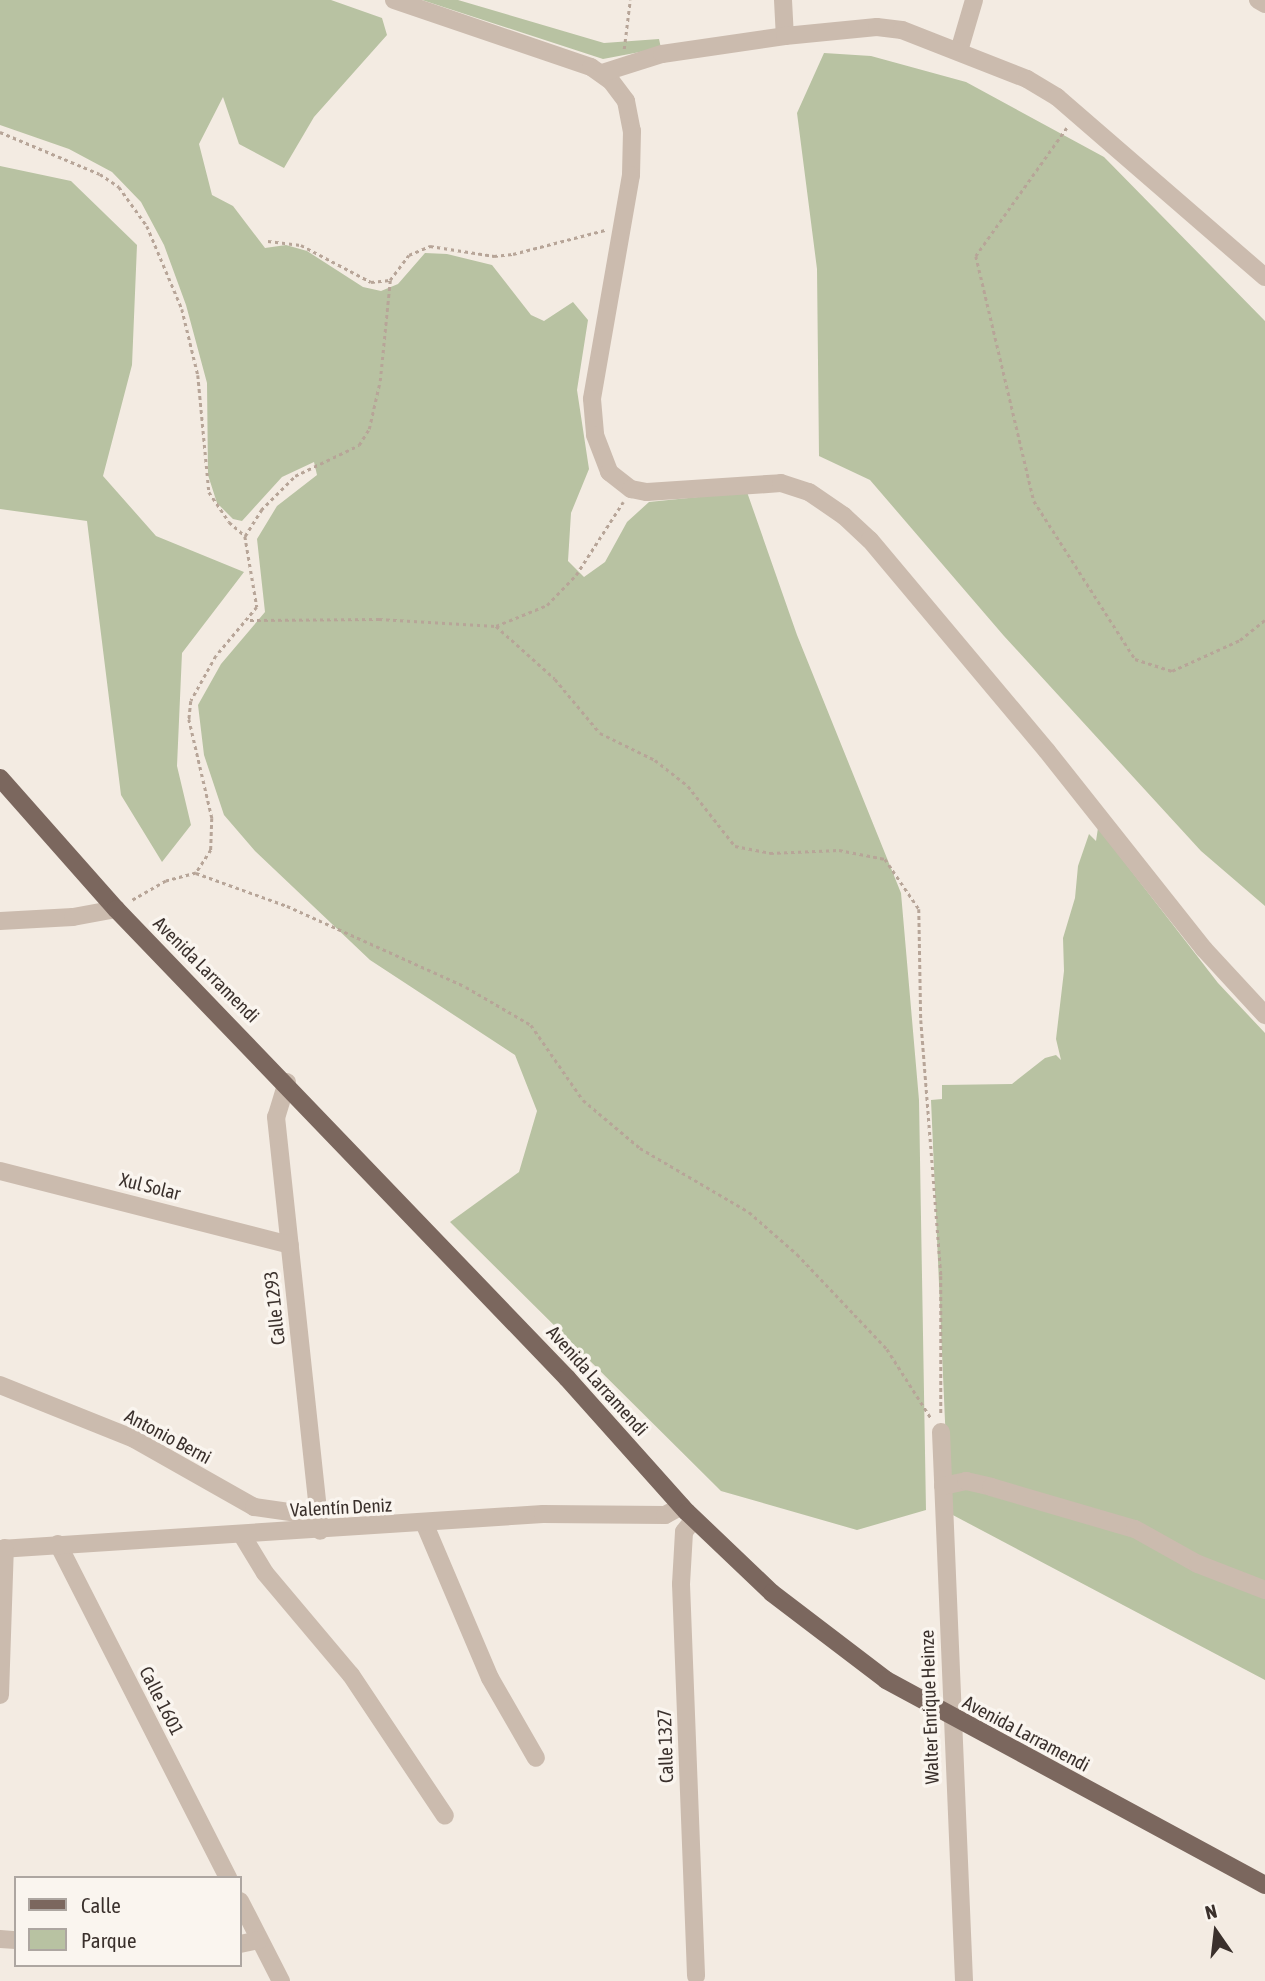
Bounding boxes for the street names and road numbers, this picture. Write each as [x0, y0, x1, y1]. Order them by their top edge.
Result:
street label: Avenida Larramendi [148, 912, 264, 1028]
street label: Xul Solar [117, 1168, 183, 1206]
street label: Calle 1293 [260, 1270, 290, 1346]
street label: Avenida Larramendi [542, 1321, 652, 1441]
street label: Antonio Berni [121, 1405, 215, 1469]
street label: Valentín Deniz [290, 1494, 392, 1522]
street label: Walter Enrique Heinze [916, 1629, 944, 1785]
street label: Calle 1601 [134, 1663, 188, 1739]
street label: Avenida Larramendi [959, 1691, 1093, 1777]
street label: Calle 1327 [653, 1709, 679, 1783]

